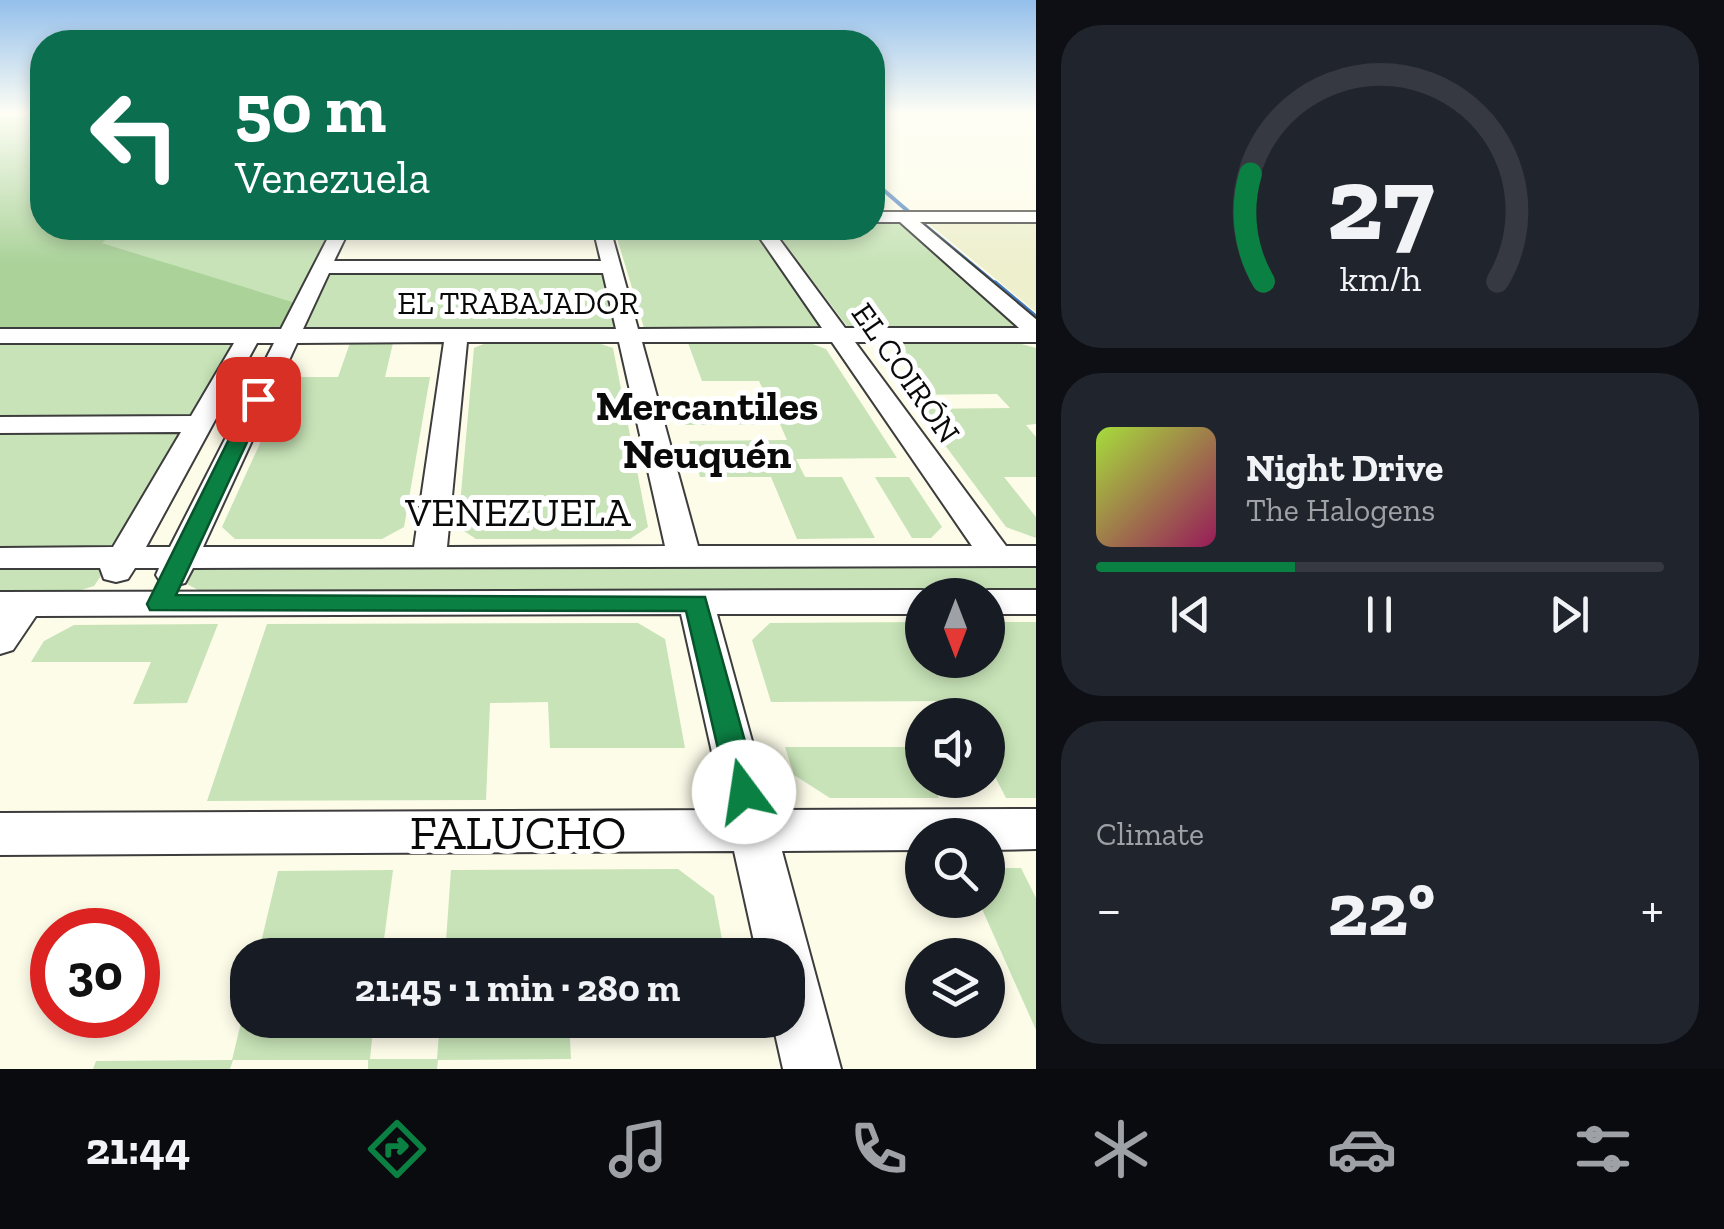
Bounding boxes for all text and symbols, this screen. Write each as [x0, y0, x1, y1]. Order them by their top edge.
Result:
text: 50 m [235, 66, 386, 150]
icon: left [70, 70, 200, 200]
text: 27 [1326, 141, 1434, 266]
text: Venezuela [235, 151, 430, 205]
text: km/h [1339, 257, 1421, 300]
street label: EL TRABAJADOR [397, 284, 639, 322]
street label: EL COIRÓN [844, 295, 968, 451]
pin [216, 357, 301, 442]
icon: arrive [231, 372, 286, 427]
district label: Mercantiles Neuquén [596, 380, 818, 479]
text: Night Drive [1246, 445, 1443, 491]
street label: VENEZUELA [404, 488, 632, 536]
text: The Halogens [1246, 491, 1435, 529]
north arrow [905, 578, 1005, 678]
map controls [905, 578, 1005, 1038]
icon: previous [1163, 587, 1218, 642]
icon: pause [1352, 587, 1407, 642]
icon: next [1542, 587, 1597, 642]
button: sound [905, 698, 1005, 798]
position arrow [692, 740, 796, 844]
street label: FALUCHO [410, 804, 626, 861]
text: Climate [1096, 815, 1204, 853]
button: search [905, 818, 1005, 918]
text: 22° [1327, 864, 1435, 954]
text: − [1096, 876, 1122, 942]
text: + [1641, 876, 1664, 942]
speed limit sign: 30 [30, 908, 160, 1038]
button: layers [905, 938, 1005, 1038]
text: 21:45 · 1 min · 280 m [355, 965, 680, 1011]
icon: directions [362, 1114, 432, 1184]
icon: music [603, 1114, 673, 1184]
icon: phone [844, 1114, 914, 1184]
icon: climate [1086, 1114, 1156, 1184]
icon: car [1327, 1114, 1397, 1184]
icon: filters [1568, 1114, 1638, 1184]
text: 21:44 [86, 1122, 190, 1176]

